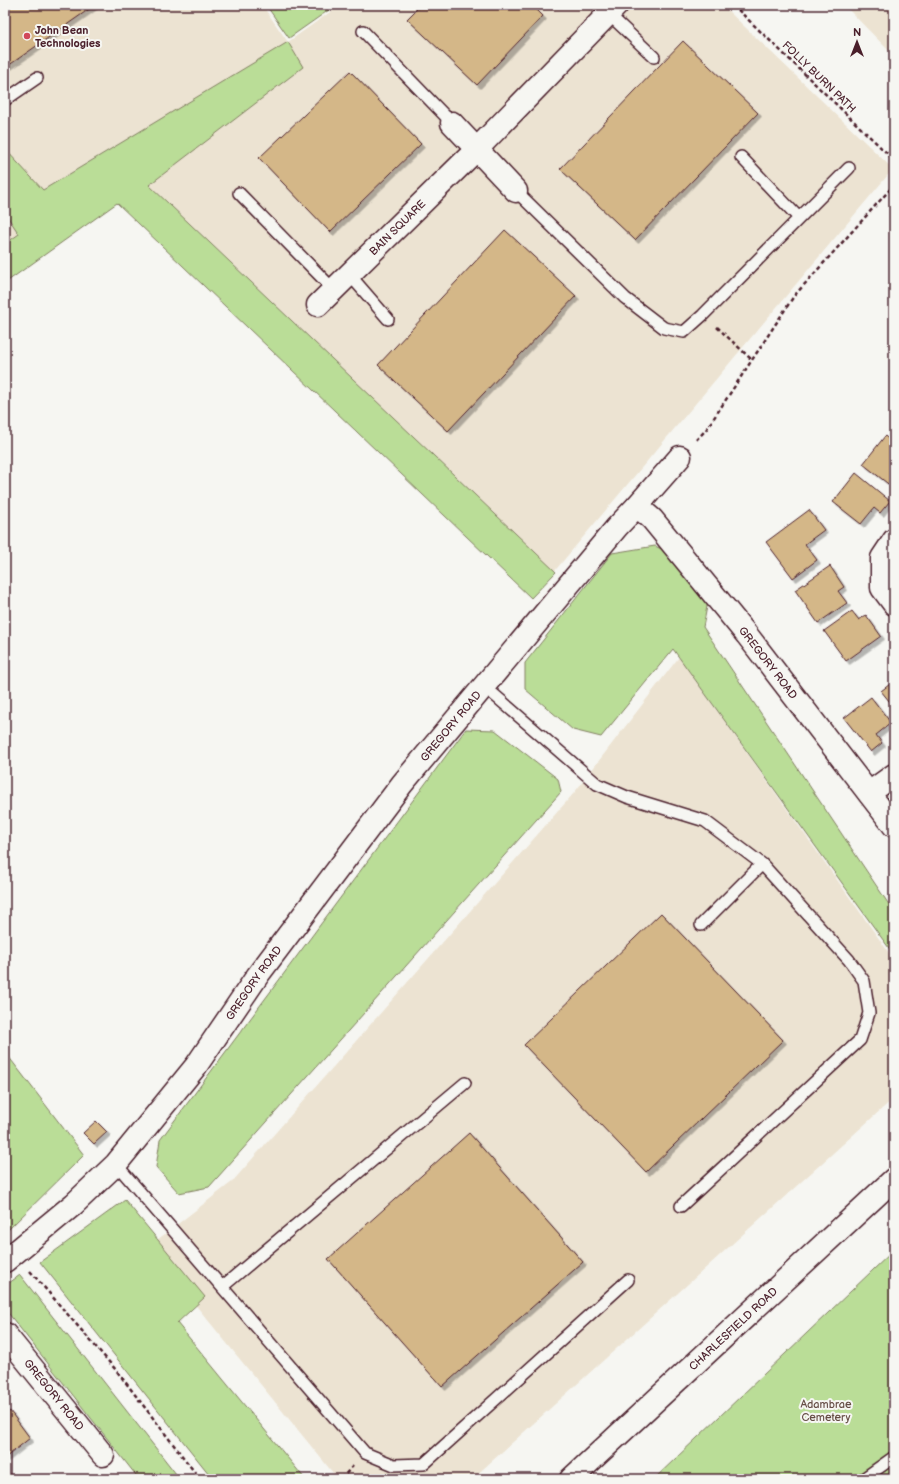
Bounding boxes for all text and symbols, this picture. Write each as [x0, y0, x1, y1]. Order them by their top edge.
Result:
north arrow [837, 22, 877, 62]
place label: John Bean Technologies [35, 24, 101, 50]
text: N [853, 26, 861, 39]
marker: John Bean Technologies [22, 31, 32, 41]
street label: FOLLY BURN PATH [780, 39, 858, 115]
street label: BAIN SQUARE [366, 197, 428, 258]
street label: GREGORY ROAD [736, 624, 800, 701]
street label: GREGORY ROAD [417, 688, 484, 764]
street label: GREGORY ROAD [223, 943, 284, 1022]
street label: CHARLESFIELD ROAD [686, 1284, 780, 1373]
street label: GREGORY ROAD [21, 1356, 87, 1433]
park label: Adambrae Cemetery [801, 1398, 852, 1424]

